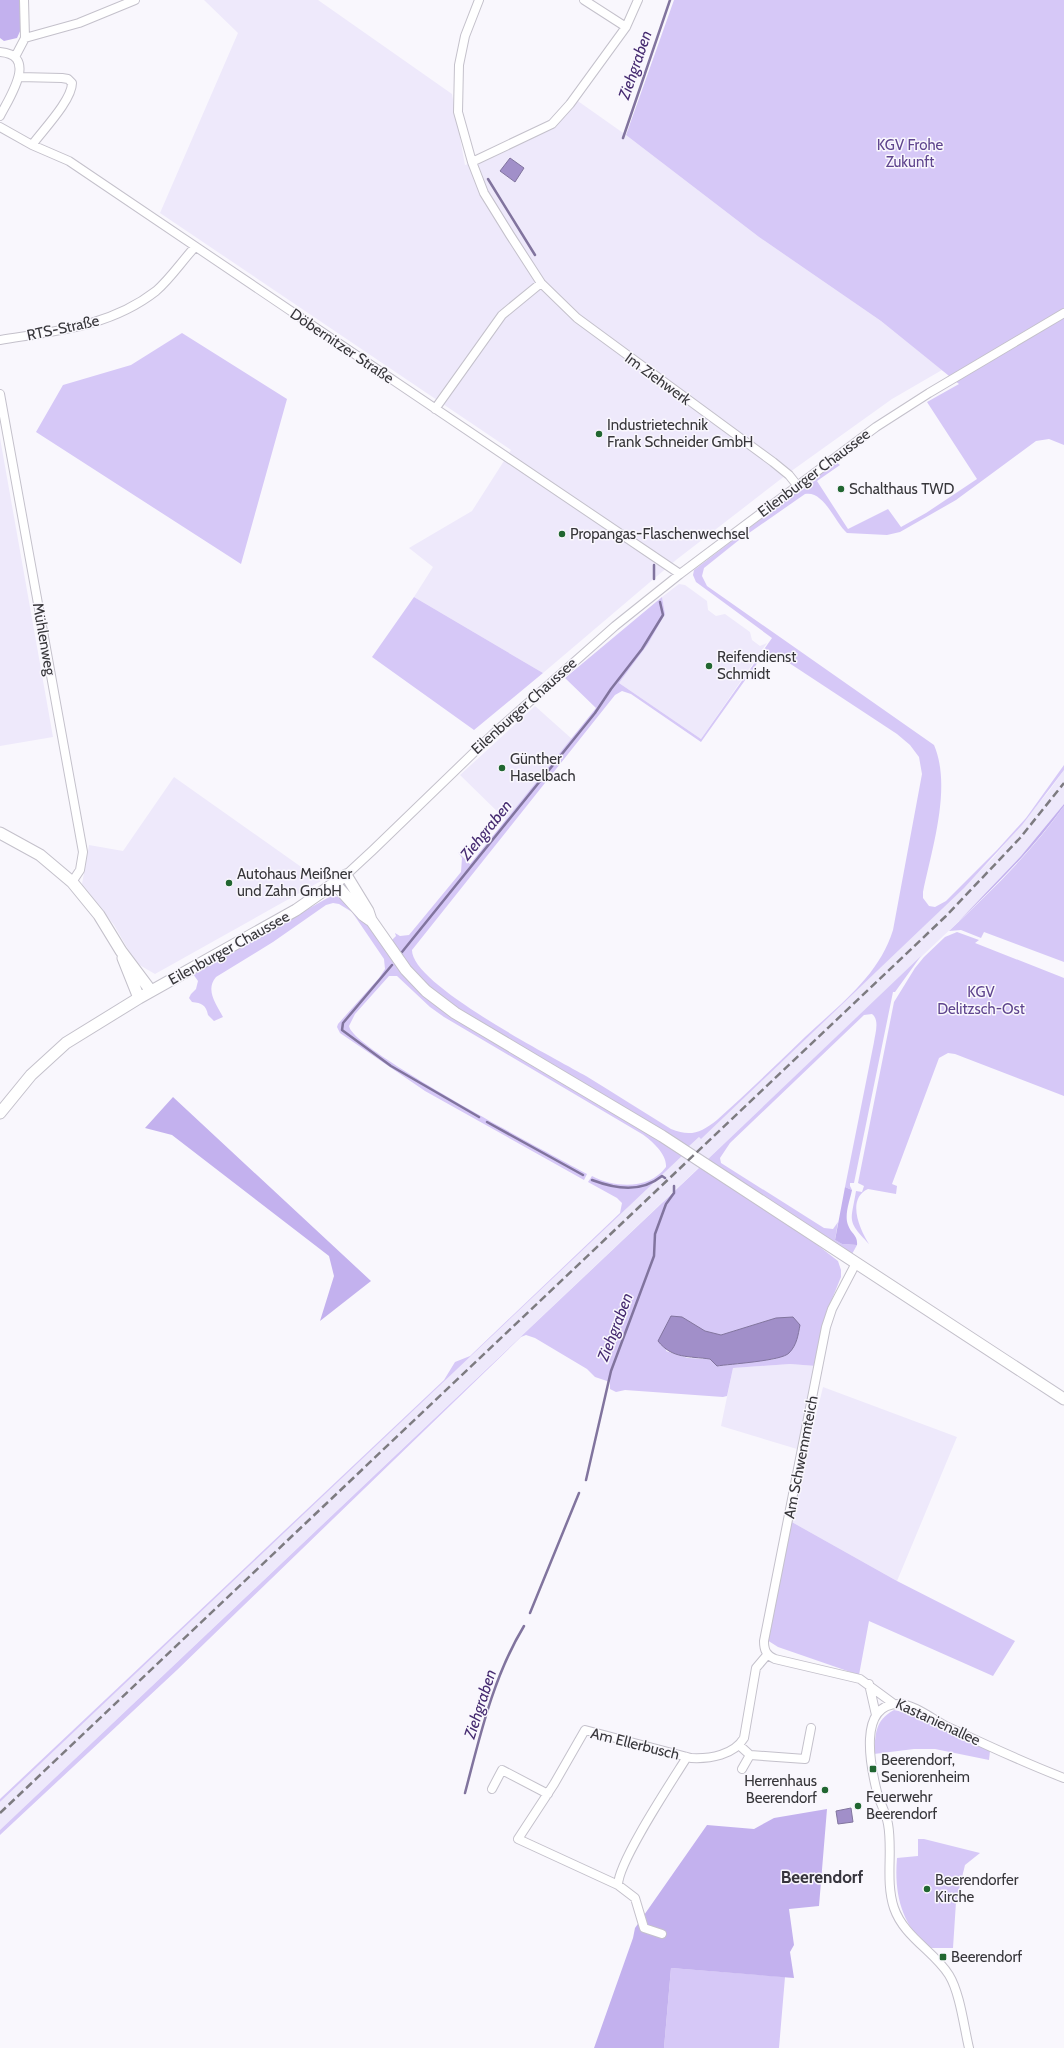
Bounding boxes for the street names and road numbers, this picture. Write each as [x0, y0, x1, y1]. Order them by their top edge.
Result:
street label: Döbernitzer Straße [287, 305, 397, 387]
street label: RTS-Straße [25, 311, 101, 344]
street label: Im Ziehwerk [621, 349, 695, 409]
street label: Eilenburger Chaussee [754, 425, 874, 521]
street label: Mühlenweg [29, 601, 59, 677]
street label: Eilenburger Chaussee [468, 654, 581, 758]
street label: Eilenburger Chaussee [165, 907, 293, 989]
street label: Am Schwemmteich [780, 1394, 822, 1520]
street label: Kastanienallee [893, 1695, 983, 1750]
street label: Am Ellerbusch [589, 1724, 681, 1764]

